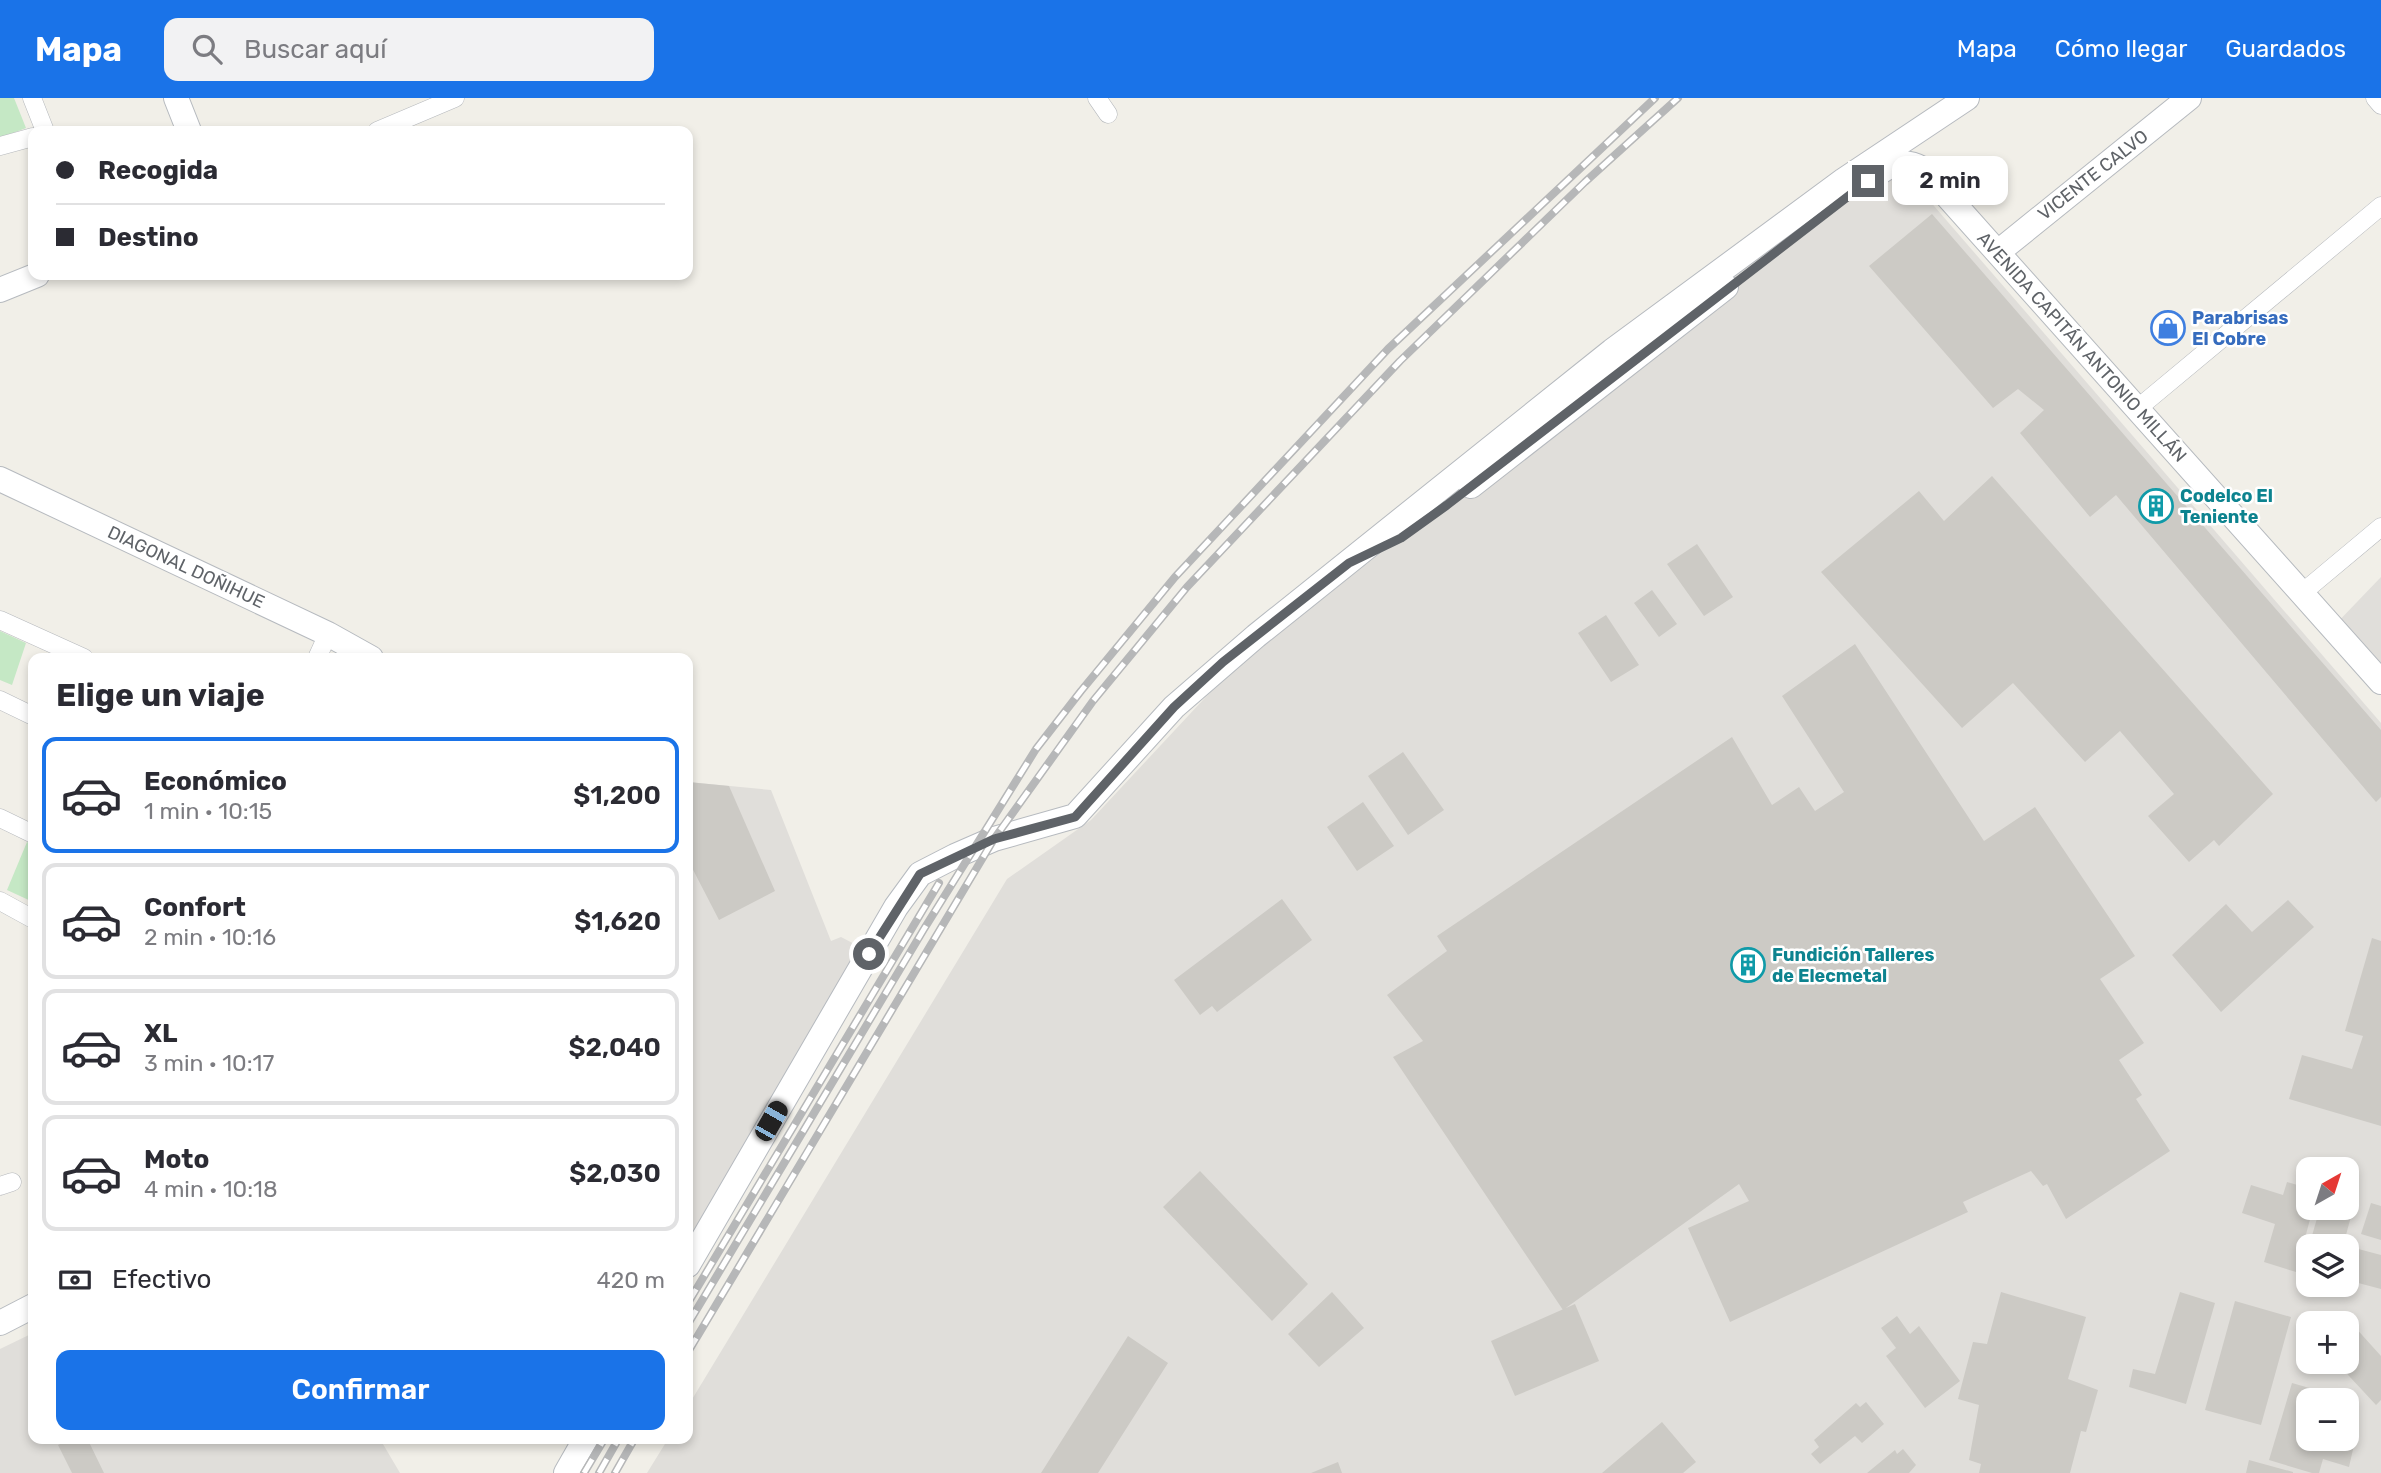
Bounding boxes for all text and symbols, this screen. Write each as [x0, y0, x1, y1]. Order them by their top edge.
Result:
search box [164, 18, 654, 81]
text: Mapa [35, 30, 122, 69]
icon: search [188, 30, 226, 68]
text: Buscar aquí [244, 34, 387, 65]
text: Mapa [1957, 35, 2017, 63]
text: Cómo llegar [2055, 35, 2187, 63]
text: Guardados [2225, 35, 2346, 63]
street label: VICENTE CALVO [2033, 125, 2153, 225]
text: Recogida [98, 155, 218, 186]
callout: 2 min [1892, 156, 2008, 206]
route end [1852, 165, 1884, 197]
text: 2 min [1919, 166, 1981, 194]
text: Destino [98, 222, 199, 253]
street label: AVENIDA CAPITÁN ANTONIO MILLÁN [1973, 227, 2191, 467]
place label: Parabrisas El Cobre [2192, 307, 2288, 350]
shop icon: Parabrisas El Cobre [2149, 309, 2187, 347]
place label: Codelco El Teniente [2180, 485, 2273, 528]
building icon: Codelco El Teniente [2137, 487, 2175, 525]
street label: DIAGONAL DOÑIHUE [104, 521, 268, 613]
text: Elige un viaje [56, 676, 265, 714]
icon: car [60, 764, 123, 827]
text: Económico [144, 766, 287, 797]
text: $1,200 [573, 780, 661, 811]
text: 1 min · 10:15 [144, 797, 272, 825]
icon: car [60, 890, 123, 953]
text: Confort [144, 892, 246, 923]
text: $1,620 [574, 906, 661, 937]
text: 2 min · 10:16 [144, 923, 276, 951]
route start [853, 938, 885, 970]
place label: Fundición Talleres de Elecmetal [1772, 944, 1935, 987]
building icon: Fundición Talleres de Elecmetal [1729, 946, 1767, 984]
icon: car [60, 1016, 123, 1079]
text: XL [144, 1018, 177, 1049]
text: $2,040 [569, 1032, 661, 1063]
text: 3 min · 10:17 [144, 1049, 274, 1077]
car [752, 1098, 791, 1144]
icon: car [60, 1142, 123, 1205]
text: Moto [144, 1144, 209, 1175]
north arrow [2296, 1157, 2359, 1220]
map controls [2296, 1157, 2359, 1451]
text: $2,030 [569, 1158, 661, 1189]
text: 4 min · 10:18 [144, 1175, 278, 1203]
button: layers [2296, 1234, 2359, 1297]
icon: cash [56, 1261, 94, 1299]
text: Efectivo [112, 1264, 211, 1295]
text: 420 m [597, 1266, 665, 1294]
button: + [2296, 1311, 2359, 1374]
button: Confirmar [56, 1350, 665, 1430]
button: − [2296, 1388, 2359, 1451]

